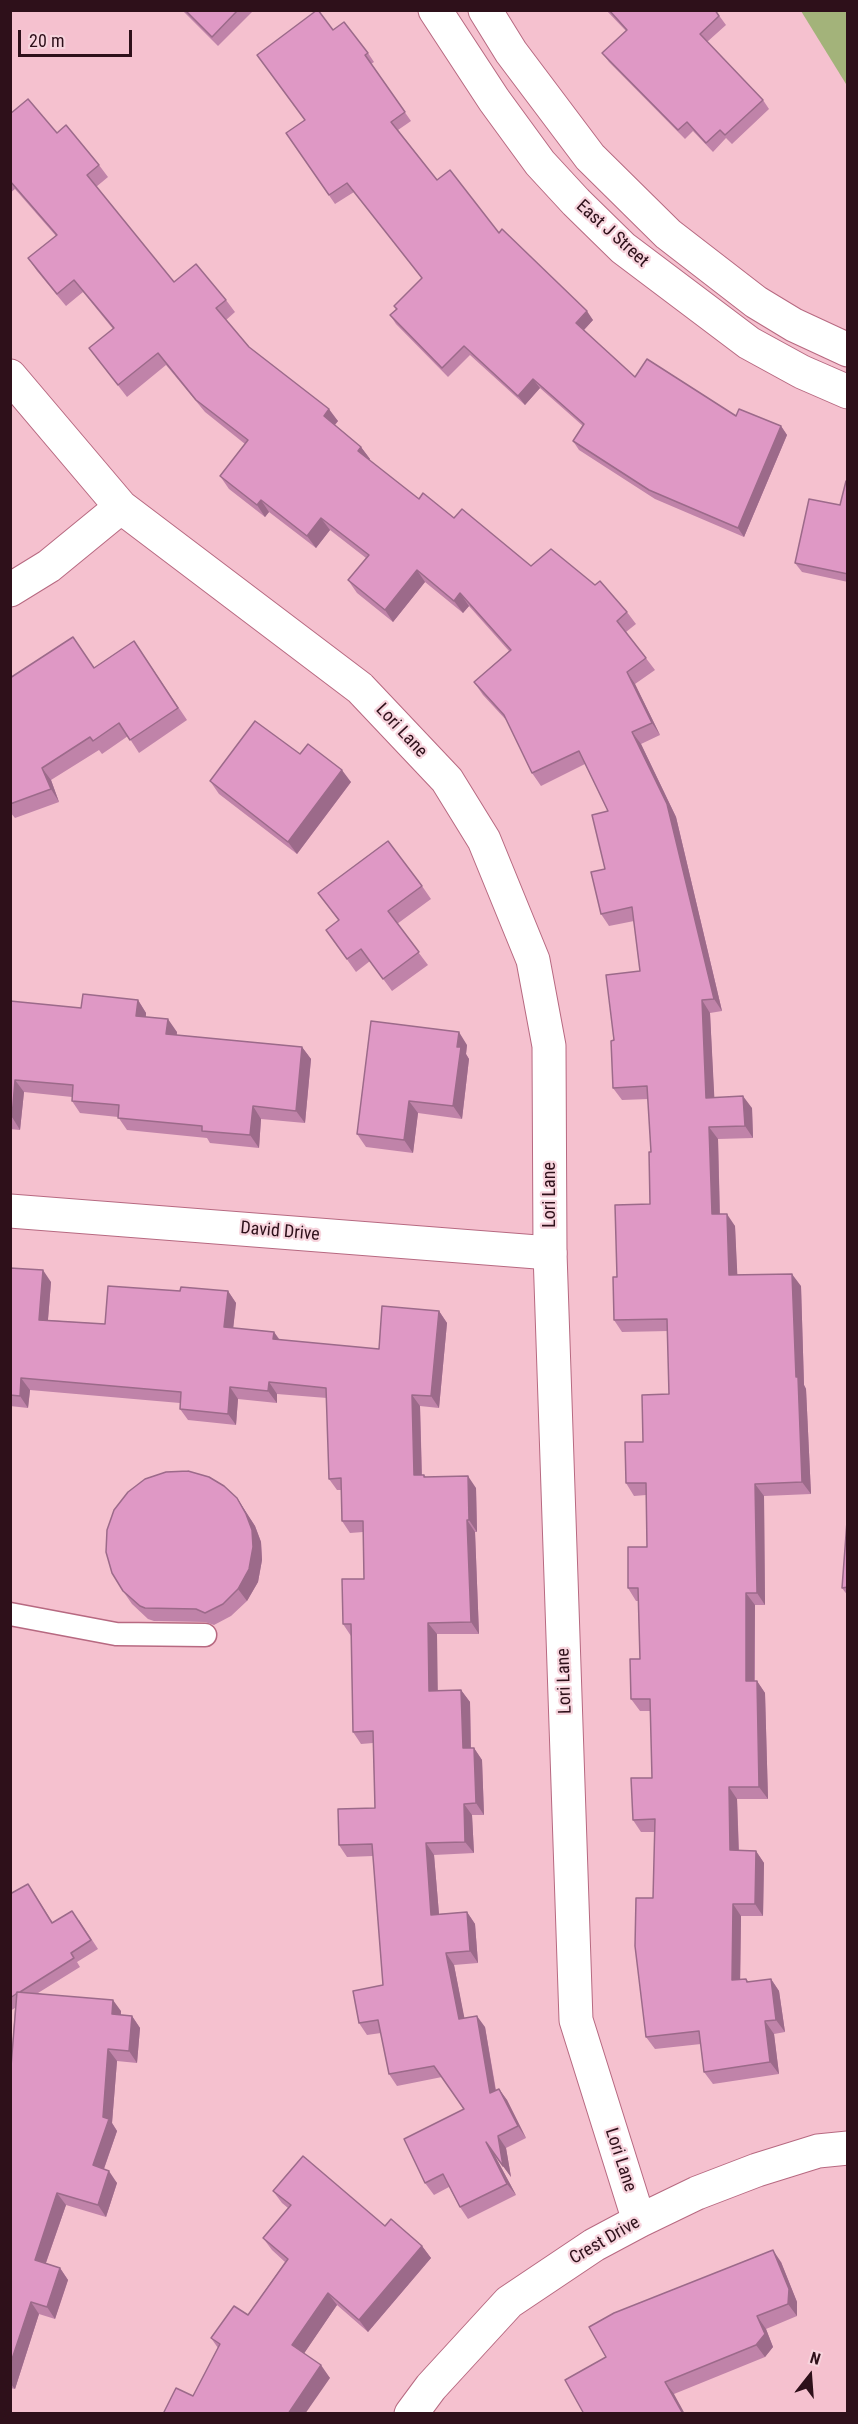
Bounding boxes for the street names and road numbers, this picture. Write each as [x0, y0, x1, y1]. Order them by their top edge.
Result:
street label: East J Street [571, 196, 653, 272]
street label: Lori Lane [371, 700, 431, 762]
street label: Lori Lane [539, 1162, 561, 1228]
street label: David Drive [239, 1218, 321, 1246]
street label: Lori Lane [553, 1648, 577, 1714]
street label: Lori Lane [600, 2125, 640, 2195]
street label: Crest Drive [566, 2212, 644, 2270]

